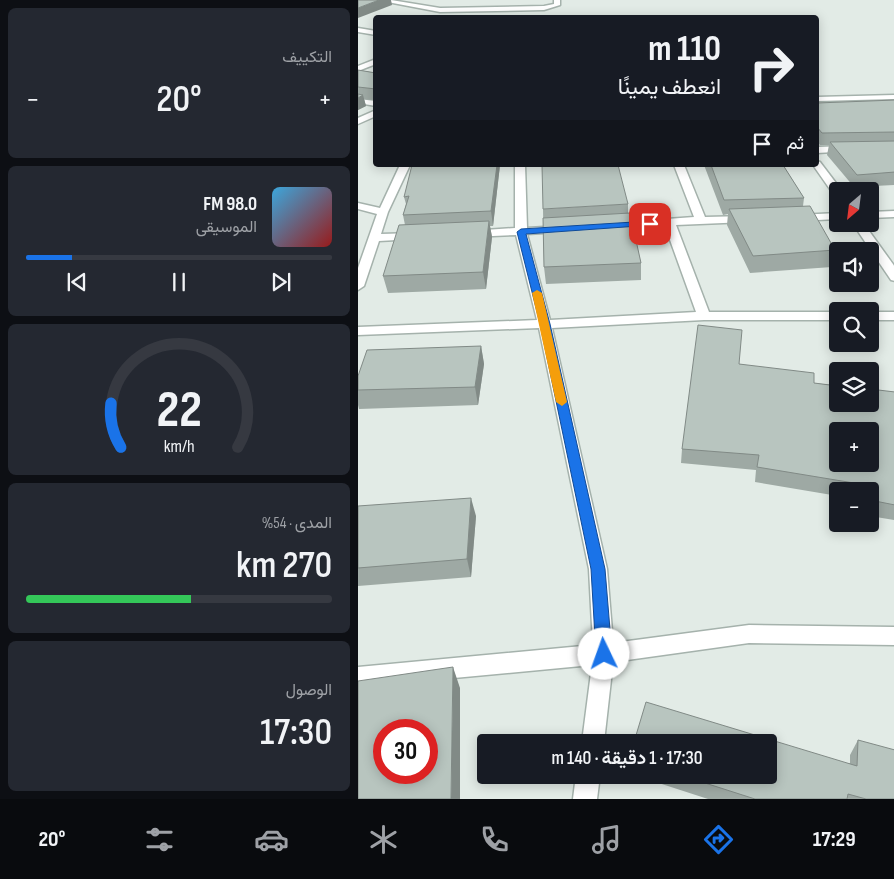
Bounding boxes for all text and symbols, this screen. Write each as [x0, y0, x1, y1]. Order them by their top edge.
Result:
text: 110 m [648, 28, 721, 71]
icon: right [739, 35, 804, 100]
text: التكييف [282, 48, 332, 67]
text: انعطف يمينًا [618, 74, 721, 101]
text: 20° [156, 77, 202, 122]
text: − [26, 83, 40, 116]
text: + [318, 83, 332, 116]
icon: arrive [748, 130, 776, 158]
text: ثم [786, 132, 804, 155]
north arrow [829, 182, 879, 232]
map controls [829, 182, 879, 532]
text: 98.0 FM [203, 193, 257, 216]
pin [629, 203, 671, 245]
icon: arrive [636, 210, 664, 238]
text: الموسيقى [196, 218, 257, 237]
button: sound [829, 242, 879, 292]
icon: previous [63, 268, 91, 296]
icon: pause [165, 268, 193, 296]
icon: next [267, 268, 295, 296]
button: search [829, 302, 879, 352]
button: layers [829, 362, 879, 412]
text: 22 [156, 379, 202, 442]
button: + [829, 422, 879, 472]
text: km/h [164, 436, 194, 457]
button: − [829, 482, 879, 532]
text: المدى · 54% [262, 514, 332, 533]
text: 270 km [236, 543, 332, 588]
position arrow [577, 627, 629, 679]
text: الوصول [286, 681, 332, 700]
text: 17:30 [260, 710, 332, 755]
speed limit sign: 30 [373, 719, 438, 784]
text: 17:30 · 1 دقيقة · 140 m [552, 747, 702, 770]
icon: filters [142, 822, 177, 857]
icon: car [254, 822, 289, 857]
icon: climate [366, 822, 401, 857]
icon: phone [477, 822, 512, 857]
icon: music [589, 822, 624, 857]
icon: directions [701, 822, 736, 857]
text: 20° [38, 826, 65, 853]
text: 17:29 [813, 826, 856, 853]

